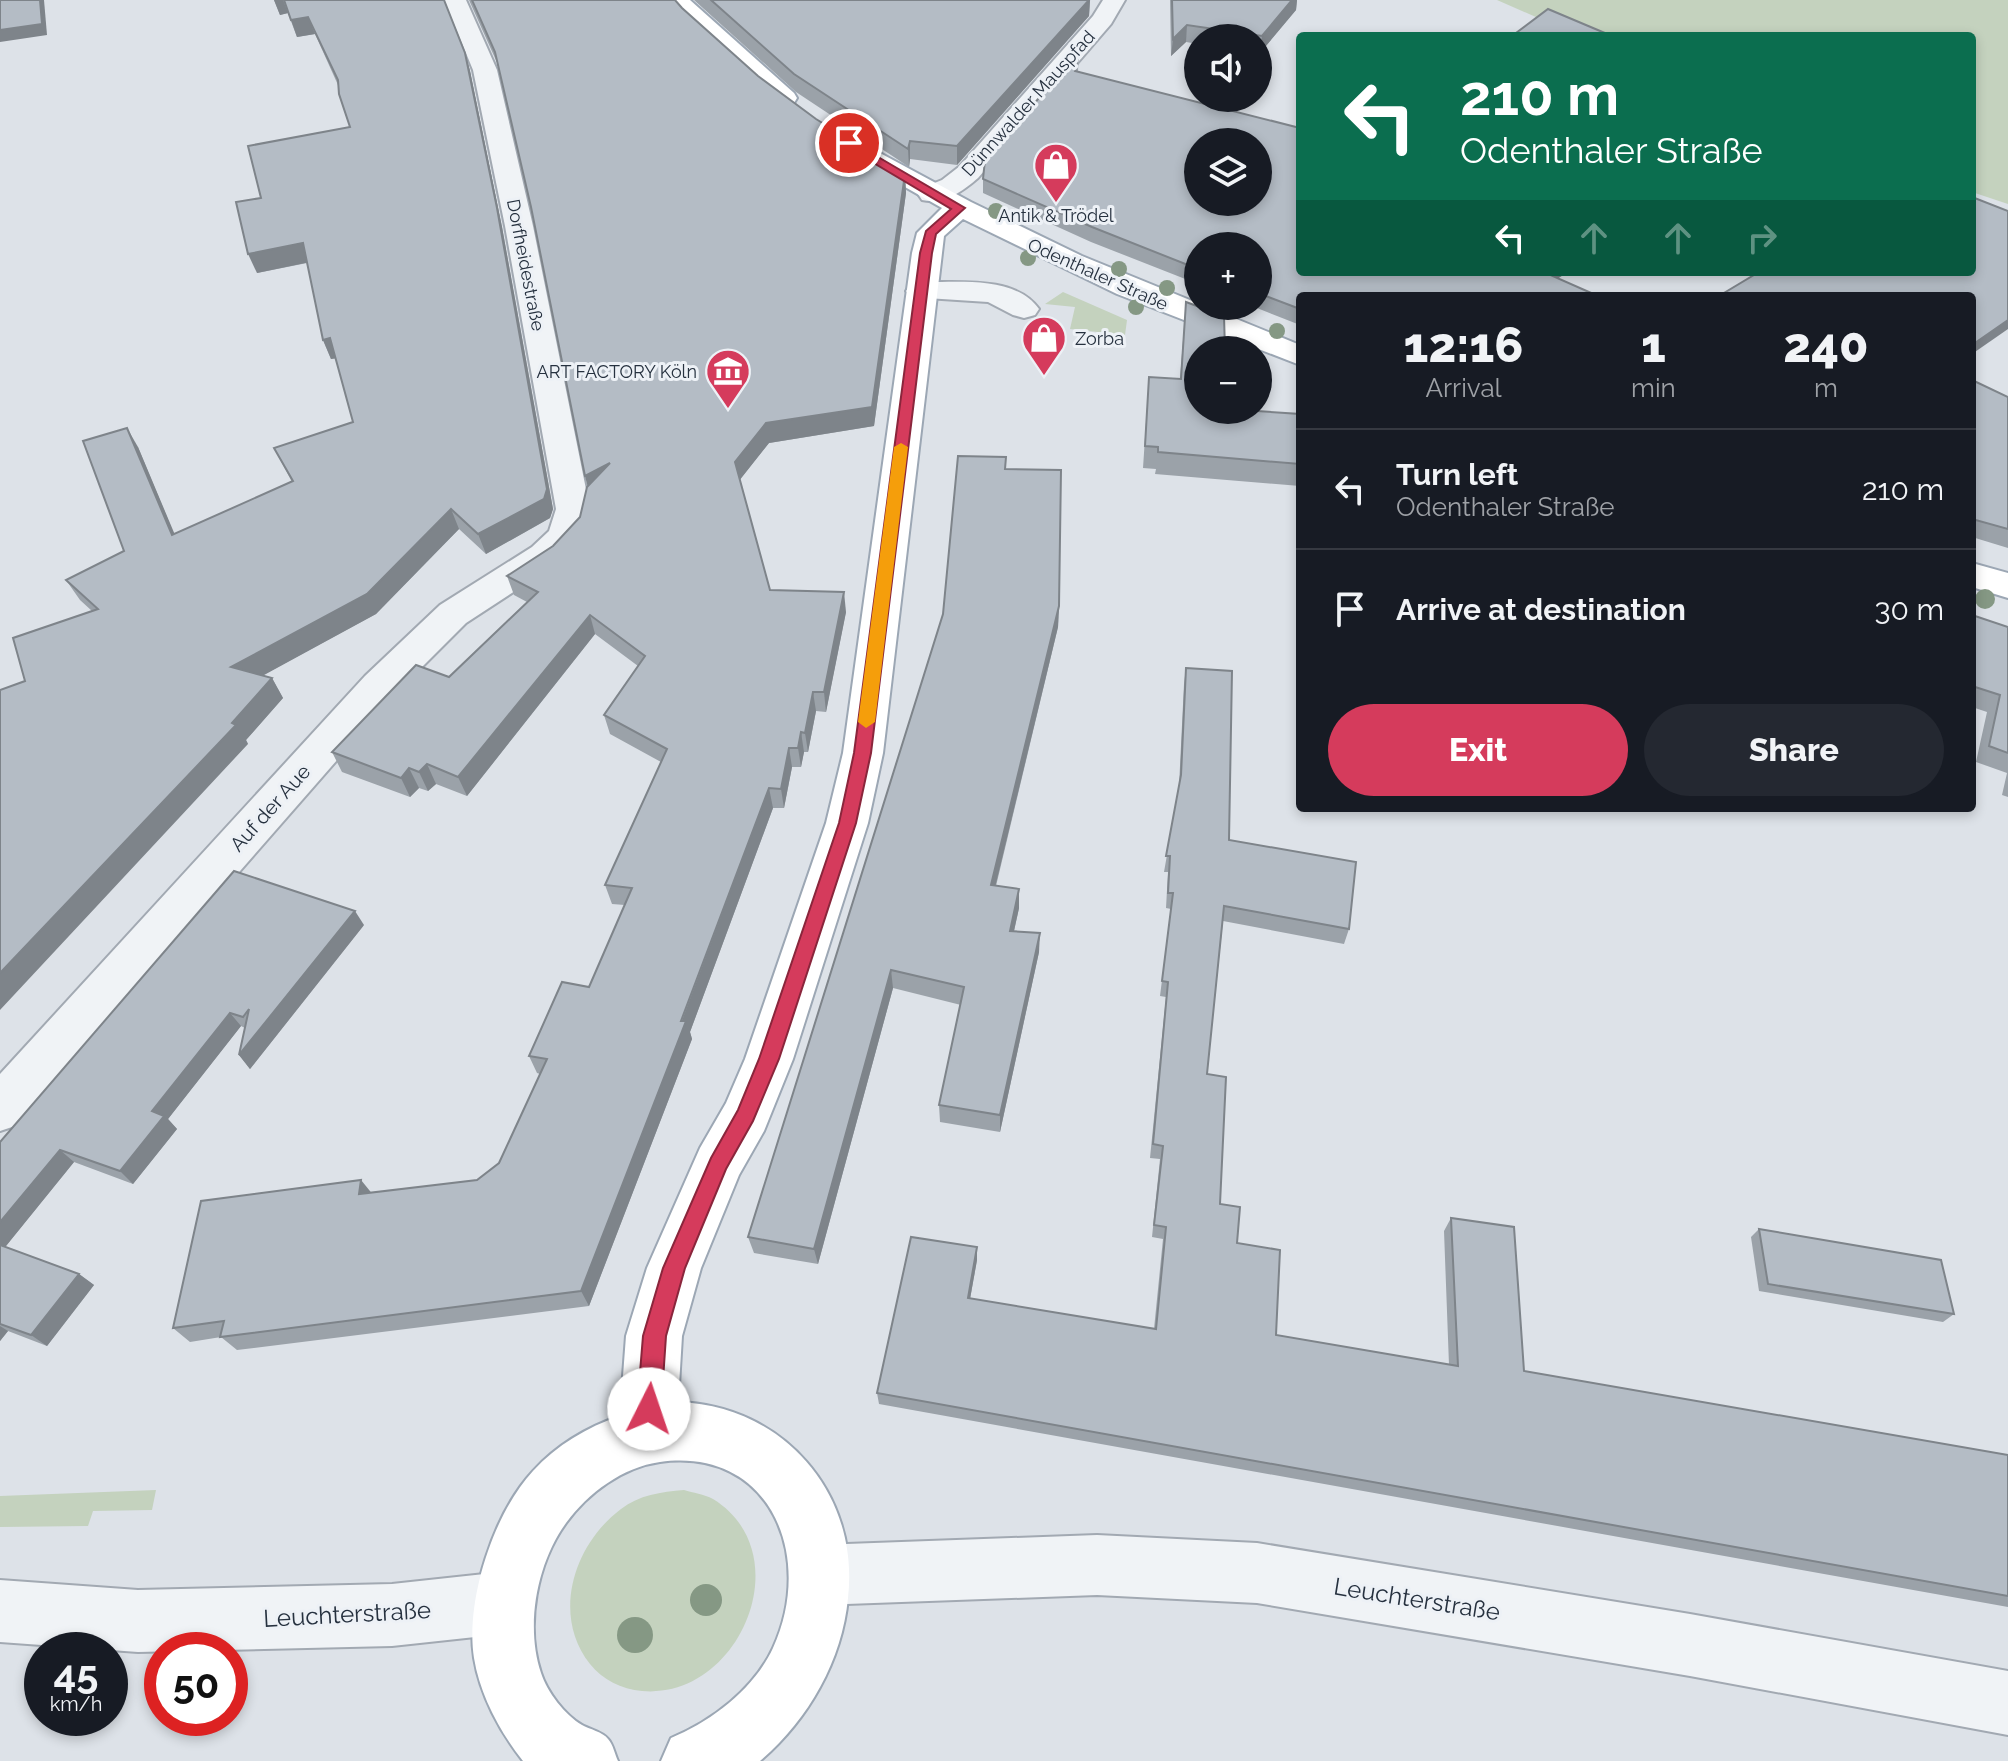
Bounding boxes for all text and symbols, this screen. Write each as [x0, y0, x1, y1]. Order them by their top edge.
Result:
map controls [1184, 24, 1272, 424]
button: sound [1184, 24, 1272, 112]
street label: Dünnwalder Mauspfad [957, 26, 1099, 180]
text: 210 m [1460, 62, 1619, 128]
icon: left [1328, 64, 1432, 168]
pin [815, 109, 883, 177]
icon: arrive [827, 121, 871, 165]
button: layers [1184, 128, 1272, 216]
text: Odenthaler Straße [1460, 129, 1763, 171]
shop icon: Antik & Trödel [1032, 141, 1080, 204]
street label: Dorfheidestraße [503, 197, 549, 333]
place label: Antik & Trödel [998, 205, 1114, 226]
icon: left [1488, 216, 1532, 260]
icon: ahead [1572, 216, 1616, 260]
icon: ahead [1656, 216, 1700, 260]
icon: right [1740, 216, 1784, 260]
button: + [1184, 232, 1272, 320]
street label: Odenthaler Straße [1025, 234, 1172, 315]
shop icon: Zorba [1020, 314, 1068, 377]
text: 12:16 [1404, 317, 1523, 373]
text: 1 [1641, 317, 1666, 373]
text: 240 [1783, 317, 1868, 373]
place label: Zorba [1075, 328, 1124, 349]
button: − [1184, 336, 1272, 424]
museum icon: ART FACTORY Köln [704, 347, 752, 410]
place label: ART FACTORY Köln [537, 361, 697, 382]
text: Arrival [1425, 373, 1502, 403]
text: min [1631, 373, 1676, 403]
text: m [1814, 373, 1838, 403]
text: Turn left [1396, 457, 1518, 492]
icon: left [1328, 467, 1372, 511]
text: 210 m [1862, 472, 1944, 507]
text: Odenthaler Straße [1396, 492, 1615, 522]
icon: arrive [1328, 587, 1372, 631]
text: Arrive at destination [1396, 592, 1686, 627]
text: 30 m [1874, 592, 1944, 627]
button: Exit [1328, 704, 1628, 796]
button: Share [1644, 704, 1944, 796]
street label: Auf der Aue [225, 759, 315, 856]
position arrow [607, 1367, 691, 1451]
street label: Leuchterstraße [1332, 1572, 1502, 1626]
street label: Leuchterstraße [262, 1595, 432, 1633]
speed limit sign: 50 [144, 1632, 248, 1736]
text: 45 [53, 1650, 98, 1697]
text: km/h [50, 1692, 102, 1716]

